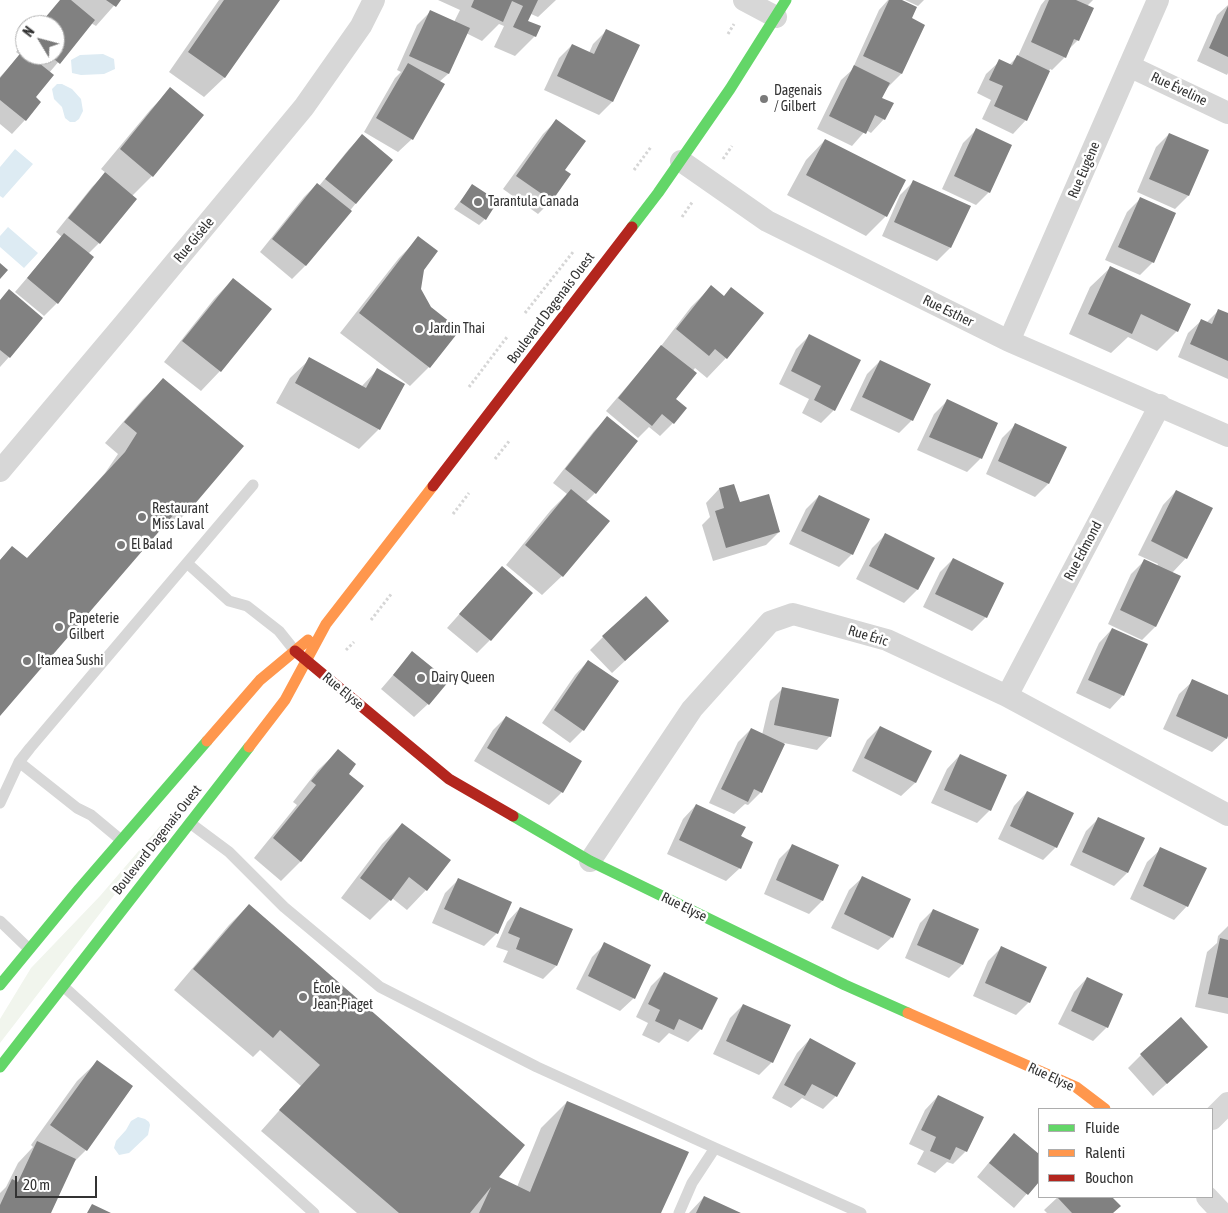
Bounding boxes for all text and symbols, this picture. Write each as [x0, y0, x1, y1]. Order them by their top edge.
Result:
north arrow [15, 15, 65, 65]
text: N [20, 23, 38, 40]
street label: Rue Éveline [1148, 69, 1210, 109]
place label: Dagenais / Gilbert [774, 83, 822, 115]
marker: Dagenais / Gilbert [758, 93, 770, 105]
street label: Rue Eugène [1065, 139, 1103, 201]
place label: Tarantula Canada [488, 194, 579, 210]
marker: Tarantula Canada [472, 196, 484, 208]
street label: Rue Gisèle [170, 214, 218, 266]
street label: Boulevard Dagenais Ouest [504, 249, 598, 367]
street label: Rue Esther [920, 292, 976, 330]
place label: Jardin Thai [429, 321, 485, 337]
marker: Jardin Thai [413, 323, 425, 335]
place label: Restaurant Miss Laval [152, 501, 209, 534]
marker: Restaurant Miss Laval [136, 511, 148, 523]
street label: Rue Edmond [1060, 518, 1106, 584]
place label: El Balad [131, 537, 173, 553]
marker: El Balad [115, 539, 127, 551]
place label: Papeterie Gilbert [69, 611, 119, 644]
marker: Papeterie Gilbert [53, 621, 65, 633]
street label: Rue Éric [846, 622, 890, 650]
place label: Itamea Sushi [37, 653, 104, 669]
marker: Itamea Sushi [21, 655, 33, 667]
street label: Rue Elyse [319, 669, 367, 713]
place label: Dairy Queen [431, 670, 495, 686]
marker: Dairy Queen [415, 672, 427, 684]
street label: Boulevard Dagenais Ouest [109, 782, 205, 898]
street label: Rue Elyse [658, 889, 710, 925]
place label: École Jean-Piaget [313, 981, 373, 1014]
marker: École Jean-Piaget [297, 991, 309, 1003]
street label: Rue Elyse [1025, 1059, 1077, 1095]
legend [1038, 1108, 1213, 1198]
text: Fluide [1085, 1119, 1120, 1136]
text: Ralenti [1085, 1144, 1125, 1161]
scale bar [18, 1166, 100, 1198]
text: Bouchon [1085, 1169, 1134, 1186]
text: 20 m [23, 1176, 50, 1193]

